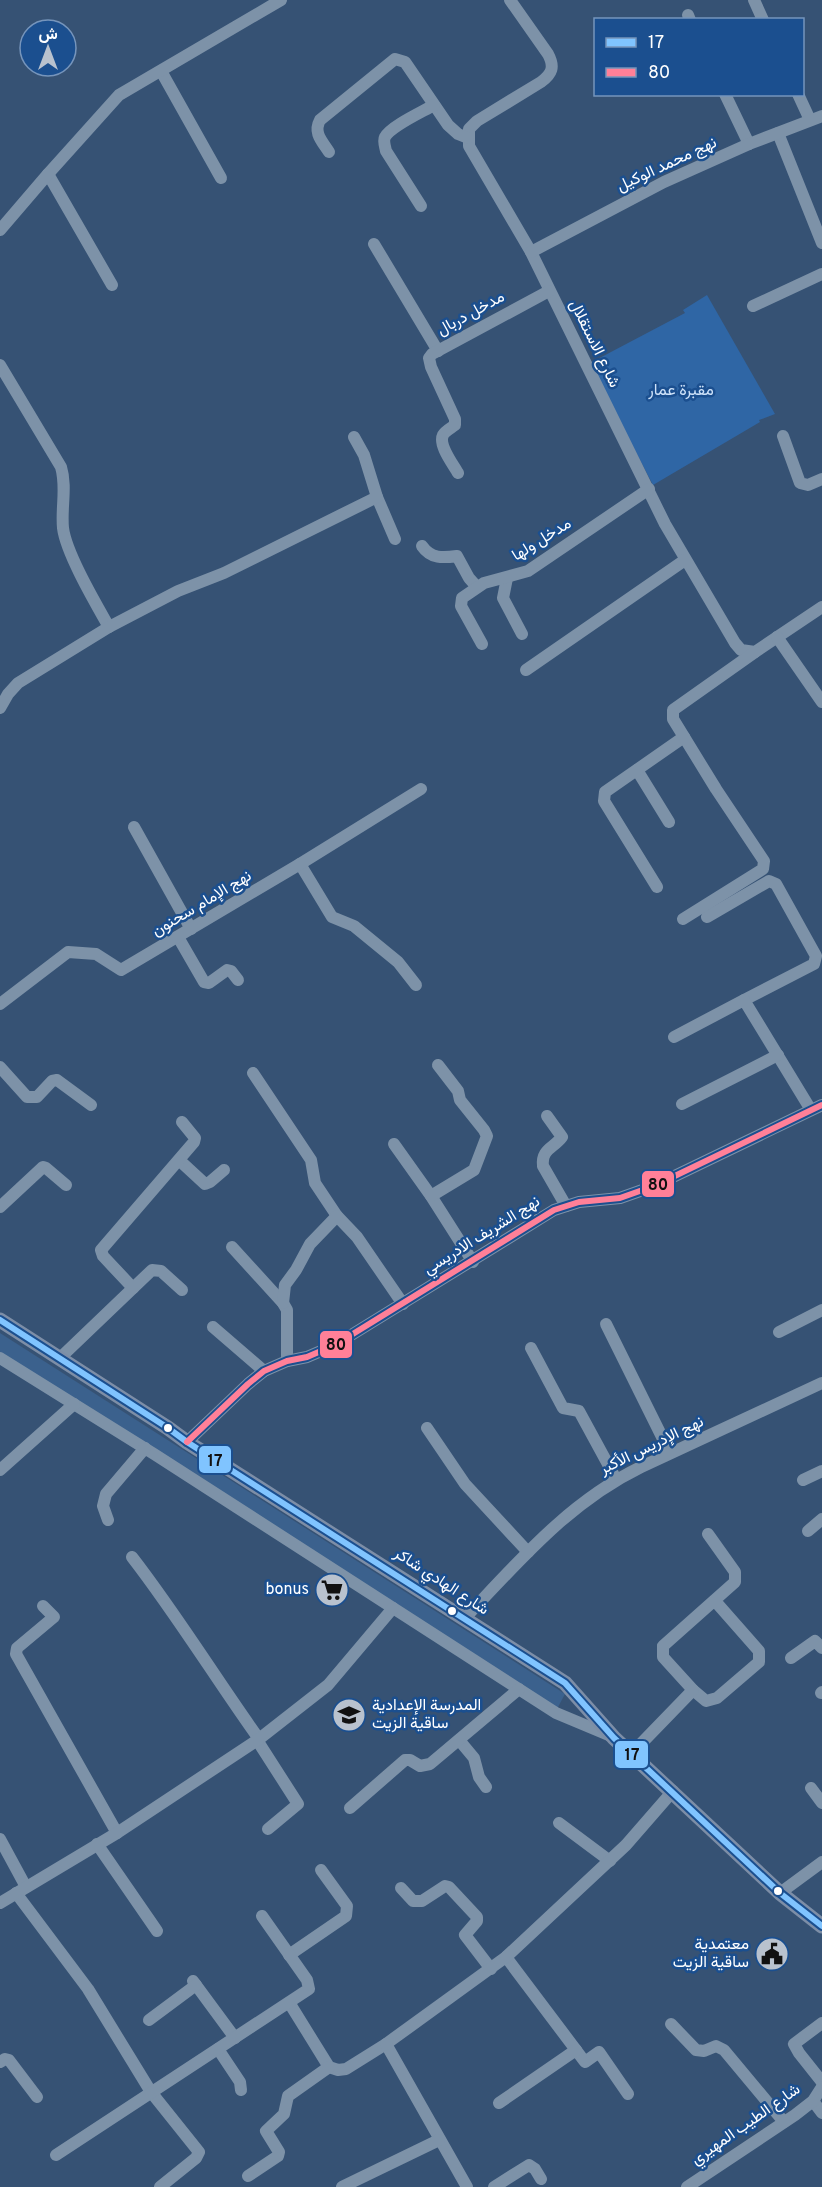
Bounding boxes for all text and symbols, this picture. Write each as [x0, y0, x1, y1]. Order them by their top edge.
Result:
north arrow [18, 18, 78, 78]
legend [594, 18, 804, 96]
text: ش [38, 25, 58, 45]
text: 17 [648, 32, 664, 55]
text: 80 [648, 62, 670, 85]
street label: نهج محمد الوكيل [614, 133, 720, 197]
street label: مدخل دربال [434, 287, 508, 341]
street label: شارع الاستقلال [564, 297, 624, 391]
park label: مقبرة عمار [647, 381, 714, 401]
street label: مدخل ولها [509, 514, 575, 566]
street label: نهج الإمام سحنون [148, 866, 256, 942]
line badge: 80 [641, 1170, 675, 1198]
text: 80 [648, 1176, 668, 1196]
street label: نهج الشريف الادريسي [420, 1192, 545, 1282]
line badge: 80 [319, 1330, 353, 1359]
text: 80 [326, 1336, 346, 1356]
street label: نهج الإدريس الأكبر [596, 1412, 707, 1480]
unlabelled marker [162, 1422, 174, 1434]
line badge: 17 [198, 1445, 232, 1474]
text: 17 [208, 1452, 222, 1472]
street label: شارع الهادي شاكر [388, 1543, 492, 1622]
supermarket icon: bonus [314, 1572, 350, 1608]
place label: bonus [265, 1580, 309, 1600]
unlabelled marker [446, 1605, 458, 1617]
place label: المدرسة الإعدادية ساقية الزيت [372, 1696, 481, 1734]
school or university icon: المدرسة الإعدادية ساقية الزيت [331, 1697, 367, 1733]
line badge: 17 [614, 1740, 649, 1769]
text: 17 [625, 1746, 639, 1766]
unlabelled marker [772, 1885, 784, 1897]
place label: معتمدية ساقية الزيت [673, 1935, 749, 1973]
public building icon: معتمدية ساقية الزيت [754, 1936, 790, 1972]
street label: شارع الطيب المهيري [688, 2080, 806, 2172]

